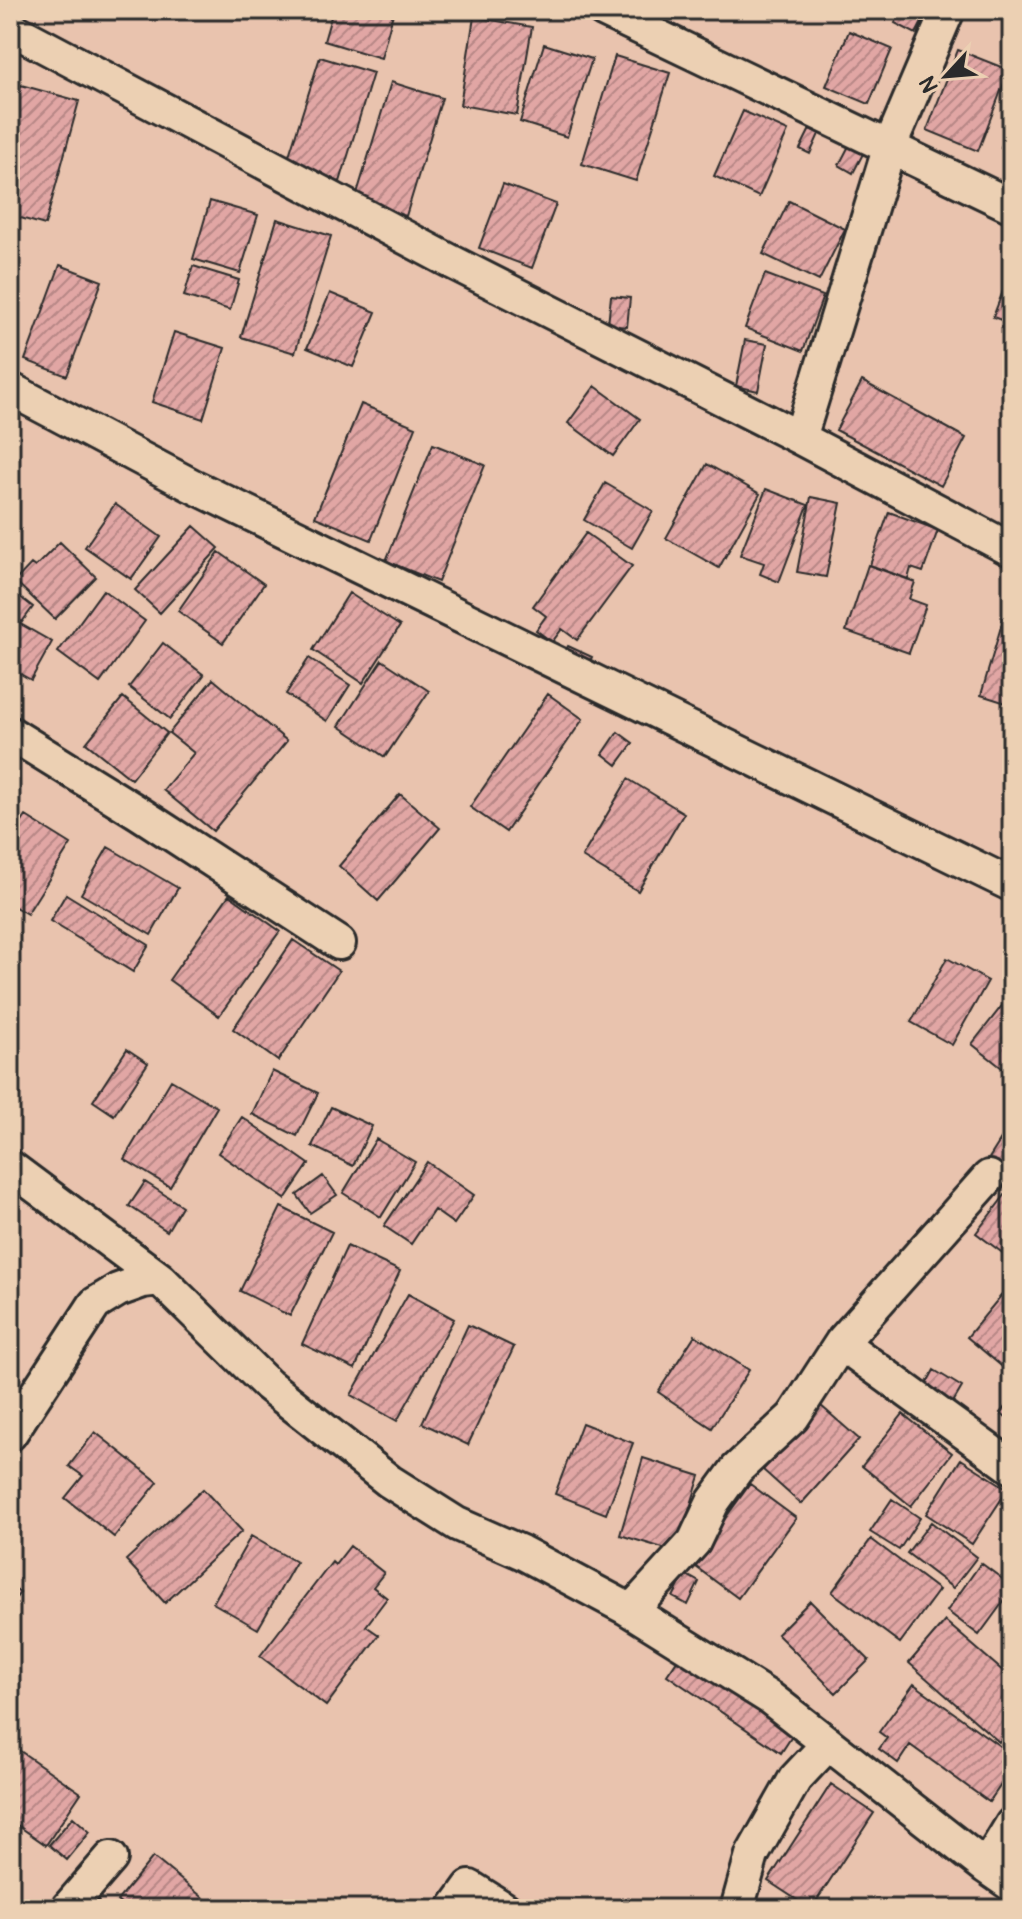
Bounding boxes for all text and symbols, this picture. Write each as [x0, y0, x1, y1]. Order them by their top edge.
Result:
north arrow [906, 36, 986, 116]
text: N [913, 71, 945, 97]

